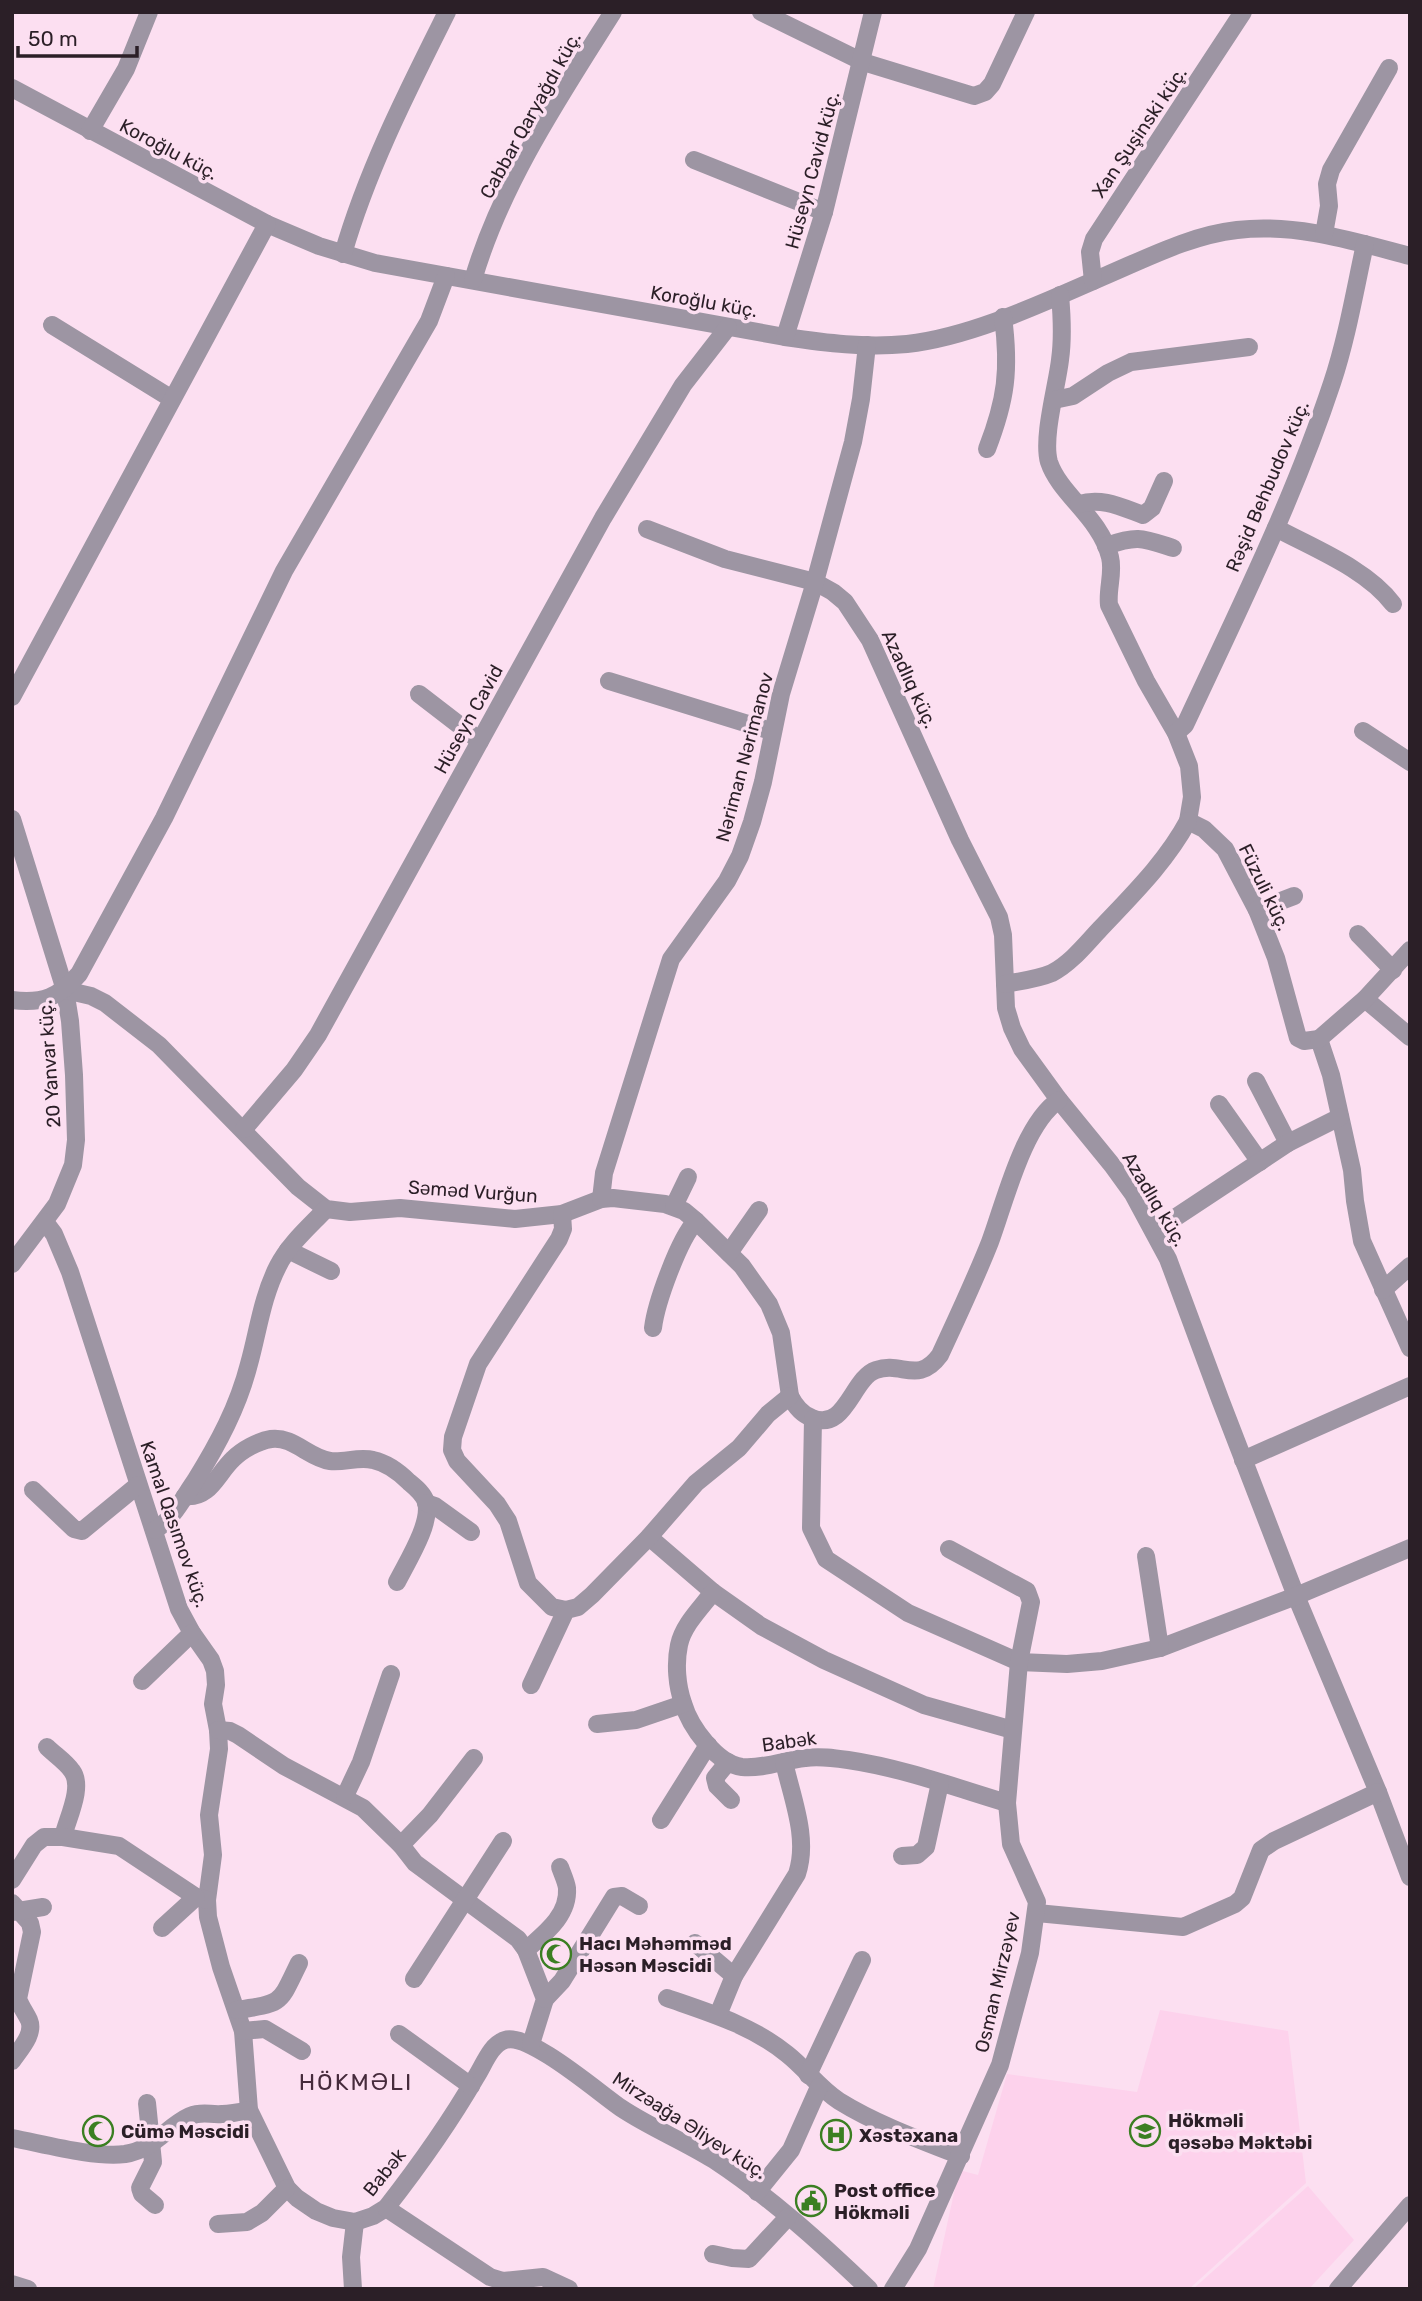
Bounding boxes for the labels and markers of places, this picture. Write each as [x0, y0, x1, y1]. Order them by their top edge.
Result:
place label: Hacı Məhəmməd Həsən Məscidi [579, 1932, 732, 1977]
mosque icon: Hacı Məhəmməd Həsən Məscidi [539, 1937, 573, 1971]
place label: Hökməli qəsəbə Məktəbi [1168, 2109, 1313, 2154]
mosque icon: Cümə Məscidi [81, 2114, 115, 2148]
school or university icon: Hökməli qəsəbə Məktəbi [1128, 2114, 1162, 2148]
hospital icon: Xəstəxana [819, 2118, 853, 2152]
place label: Cümə Məscidi [121, 2120, 249, 2143]
place label: Xəstəxana [859, 2124, 958, 2147]
place label: Post office Hökməli [834, 2179, 935, 2224]
public building icon: Post office Hökməli [794, 2184, 828, 2218]

